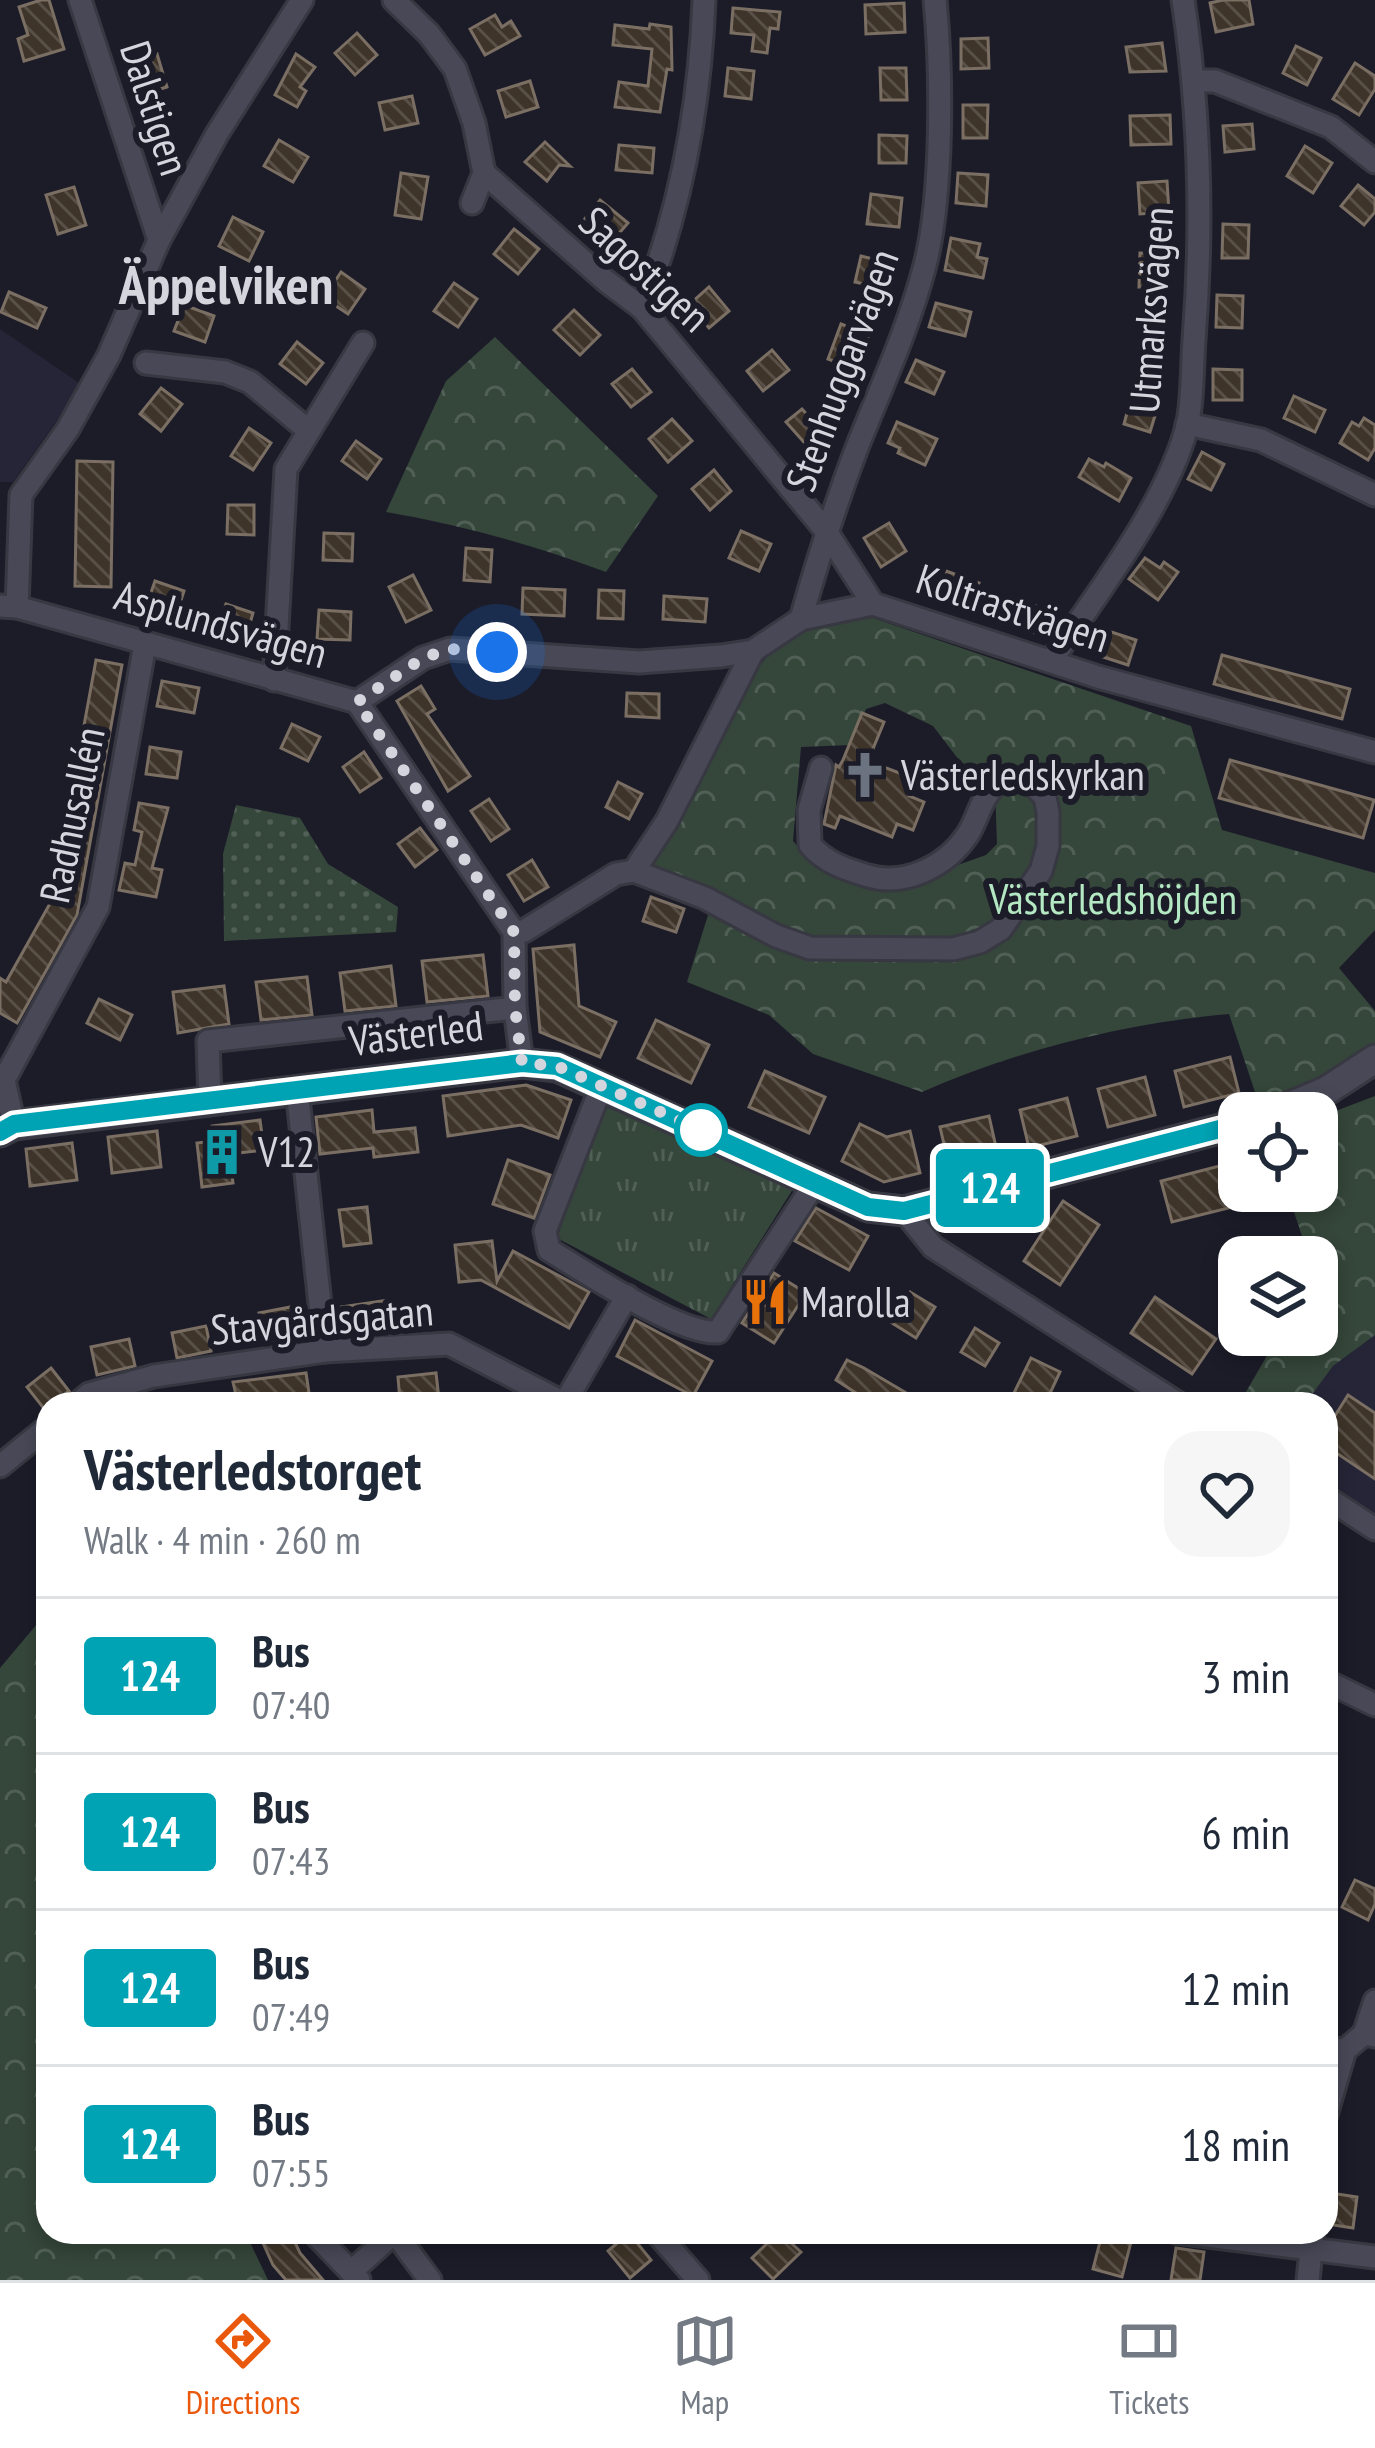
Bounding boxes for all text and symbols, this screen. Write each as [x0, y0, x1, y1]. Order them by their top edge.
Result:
street label: Dalstigen [108, 34, 203, 182]
street label: Sagostigen [568, 194, 723, 343]
street label: Utmarksvägen [1116, 205, 1185, 415]
street label: Stenhuggarvägen [772, 241, 911, 498]
district label: Äppelviken [118, 249, 333, 319]
street label: Koltrastvägen [910, 551, 1116, 664]
street label: Asplundsvägen [109, 567, 334, 680]
your location [467, 622, 527, 682]
street label: Radhusallén [26, 722, 117, 908]
place label: Västerledskyrkan [900, 747, 1145, 802]
church icon: Västerledskyrkan [840, 750, 890, 800]
park label: Västerledshöjden [988, 871, 1237, 926]
street label: Västerled [345, 997, 486, 1068]
map controls [1218, 1092, 1338, 1356]
button: locate [1218, 1092, 1338, 1212]
unlabelled marker [676, 1105, 726, 1155]
place label: V12 [257, 1124, 315, 1179]
building icon: V12 [197, 1127, 247, 1177]
line badge: 124 [921, 1149, 1059, 1227]
text: 124 [960, 1160, 1020, 1215]
button: layers [1218, 1236, 1338, 1356]
place label: Marolla [801, 1274, 911, 1329]
restaurant icon: Marolla [740, 1277, 790, 1327]
street label: Stavgårdsgatan [208, 1282, 436, 1357]
button: heart [1164, 1431, 1290, 1557]
text: Västerledstorget [84, 1432, 421, 1506]
text: Walk · 4 min · 260 m [84, 1514, 361, 1565]
text: Bus [252, 1621, 310, 1679]
text: 3 min [1201, 1647, 1290, 1705]
text: 124 [120, 1648, 180, 1703]
text: 07:40 [252, 1679, 330, 1730]
text: Bus [252, 1777, 310, 1835]
text: 6 min [1201, 1803, 1290, 1861]
text: 124 [120, 1804, 180, 1859]
text: 07:43 [252, 1835, 330, 1886]
text: Bus [252, 1933, 310, 1991]
text: 12 min [1181, 1959, 1290, 2017]
text: 124 [120, 1960, 180, 2015]
text: 07:49 [252, 1991, 330, 2042]
text: Bus [252, 2089, 310, 2147]
text: 18 min [1181, 2115, 1290, 2173]
text: 124 [120, 2116, 180, 2171]
text: 07:55 [252, 2147, 330, 2198]
tab: Directions [186, 2308, 300, 2423]
tab: Map [672, 2308, 738, 2423]
tab: Tickets [1109, 2308, 1189, 2423]

